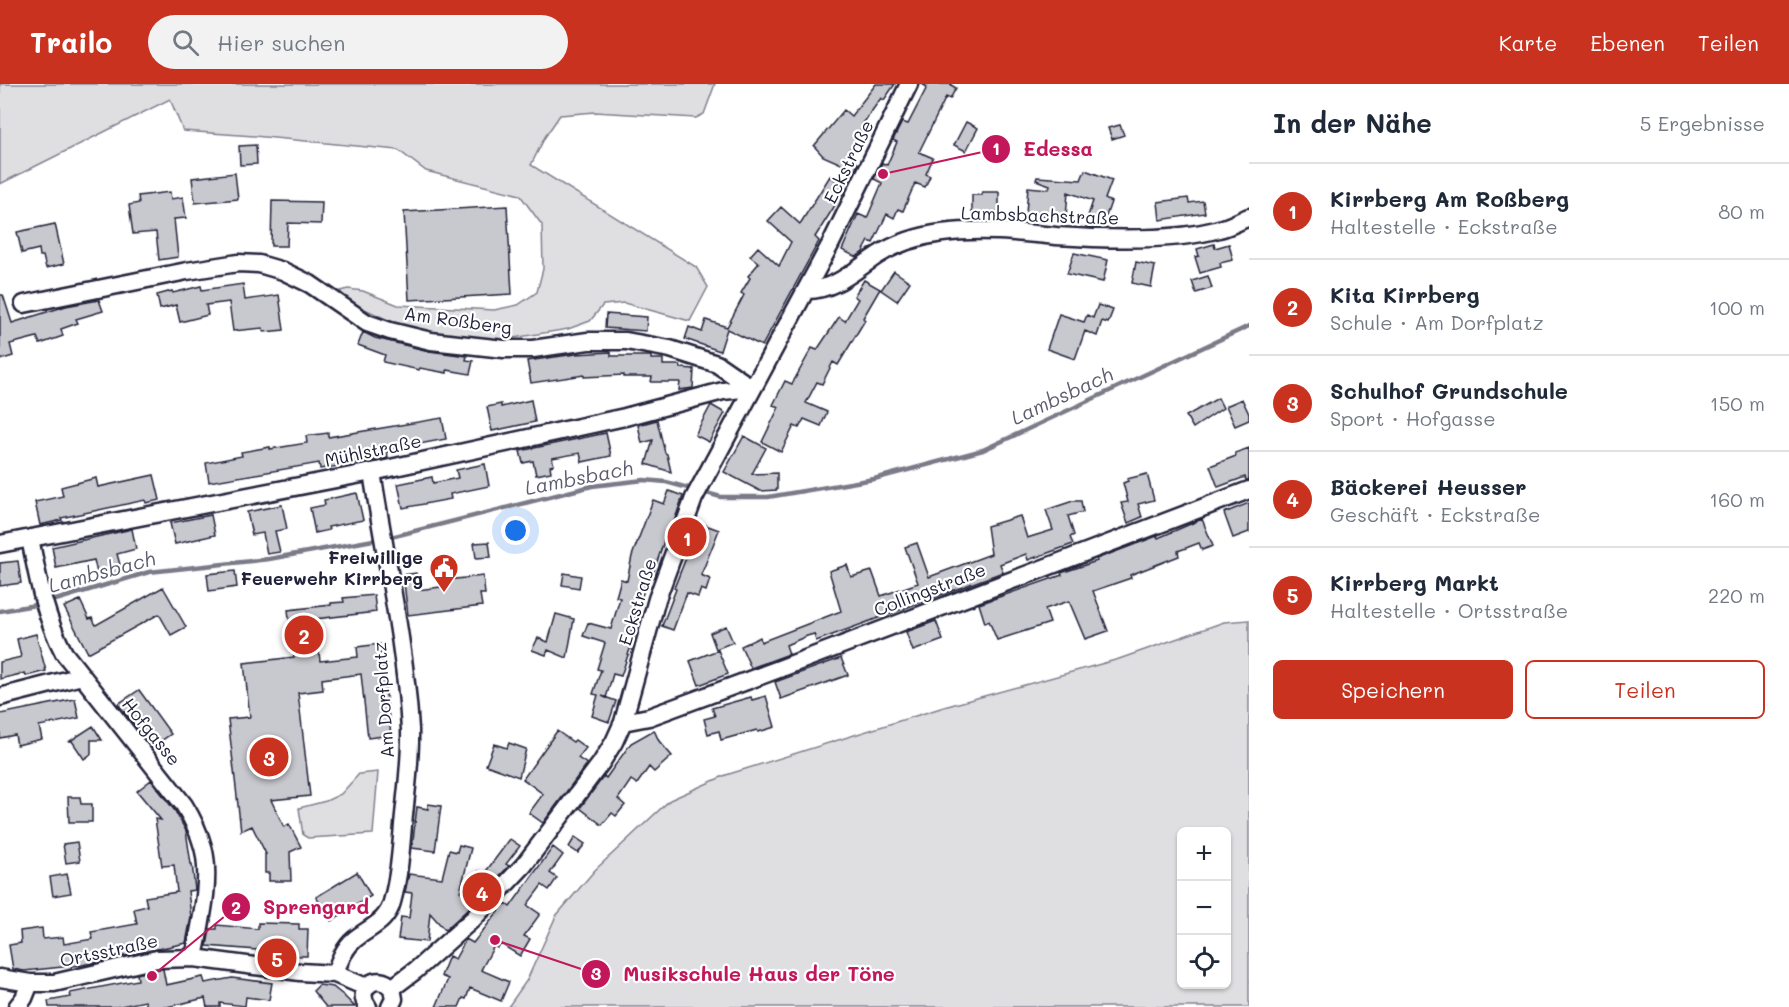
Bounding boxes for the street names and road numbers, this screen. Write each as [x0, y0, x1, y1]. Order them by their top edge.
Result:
street label: Eckstraße [818, 116, 879, 207]
street label: Lambsbachstraße [961, 200, 1119, 230]
street label: Am Roßberg [403, 301, 513, 339]
street label: Mühlstraße [322, 428, 423, 472]
street label: Eckstraße [612, 555, 662, 648]
street label: Collingstraße [870, 557, 989, 621]
street label: Am Dorfplatz [367, 641, 399, 759]
street label: Hofgasse [117, 692, 187, 770]
street label: Ortsstraße [58, 928, 160, 972]

